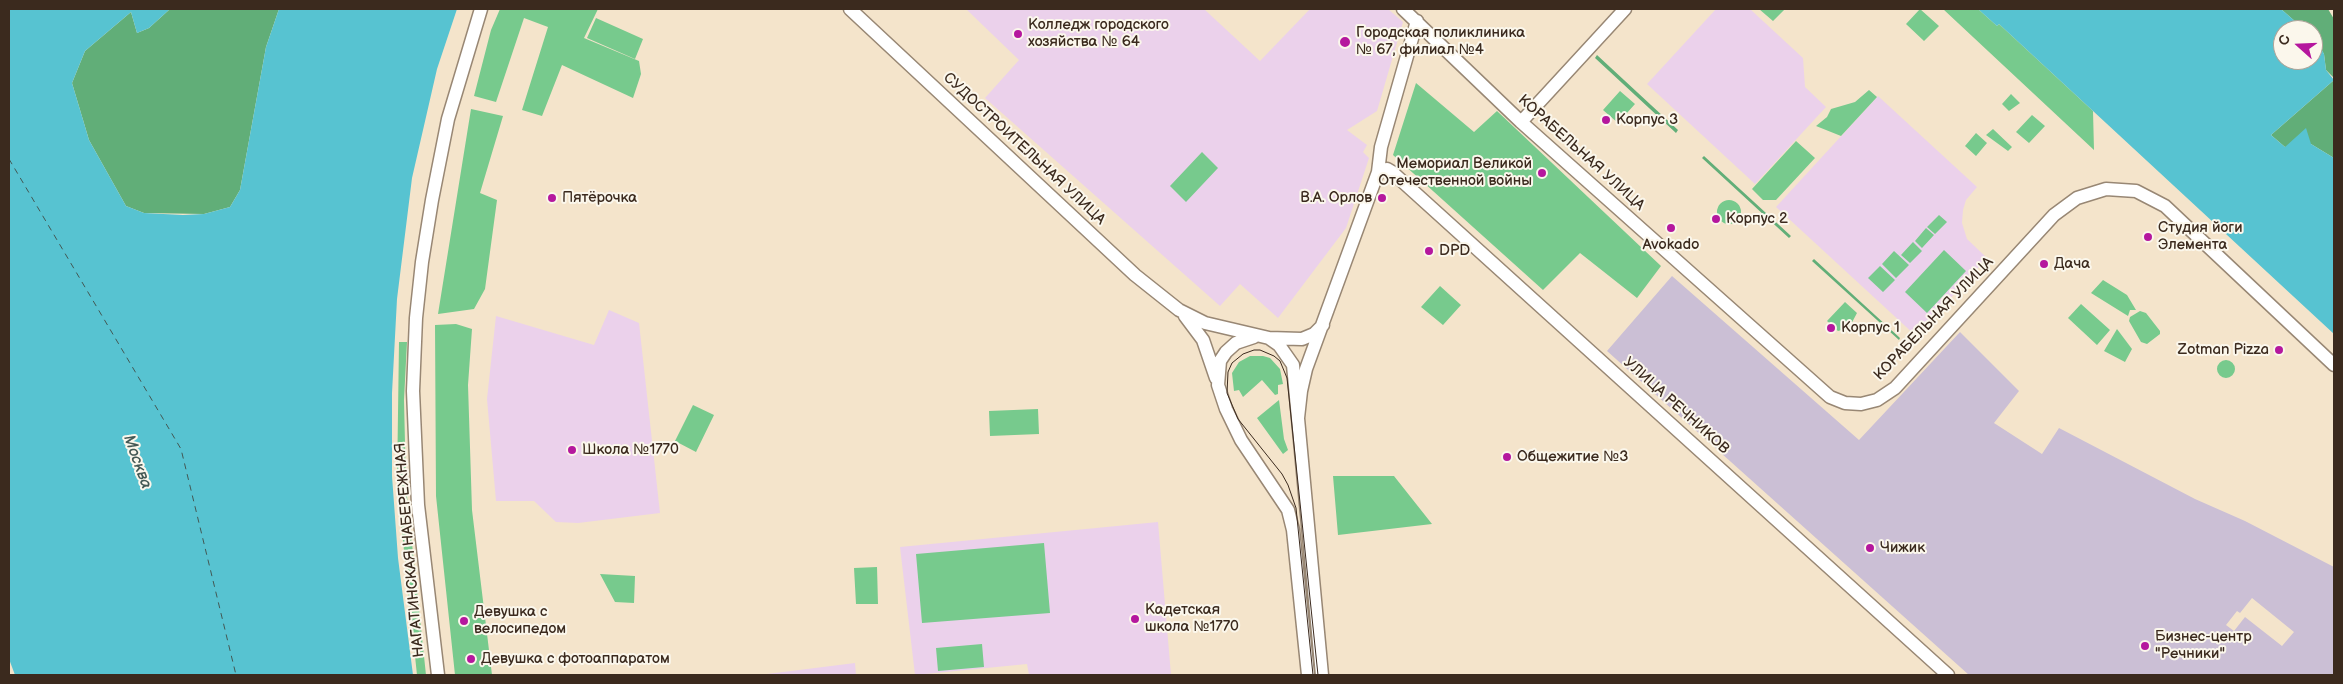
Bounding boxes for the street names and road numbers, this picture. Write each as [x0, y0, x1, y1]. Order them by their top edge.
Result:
street label: СУДОСТРОИТЕЛЬНАЯ УЛИЦА [939, 69, 1109, 229]
street label: КОРАБЕЛЬНАЯ УЛИЦА [1514, 91, 1648, 215]
street label: КОРАБЕЛЬНАЯ УЛИЦА [1871, 254, 1997, 384]
street label: УЛИЦА РЕЧНИКОВ [1619, 354, 1733, 458]
street label: НАГАТИНСКАЯ НАБЕРЕЖНАЯ [392, 442, 428, 658]

